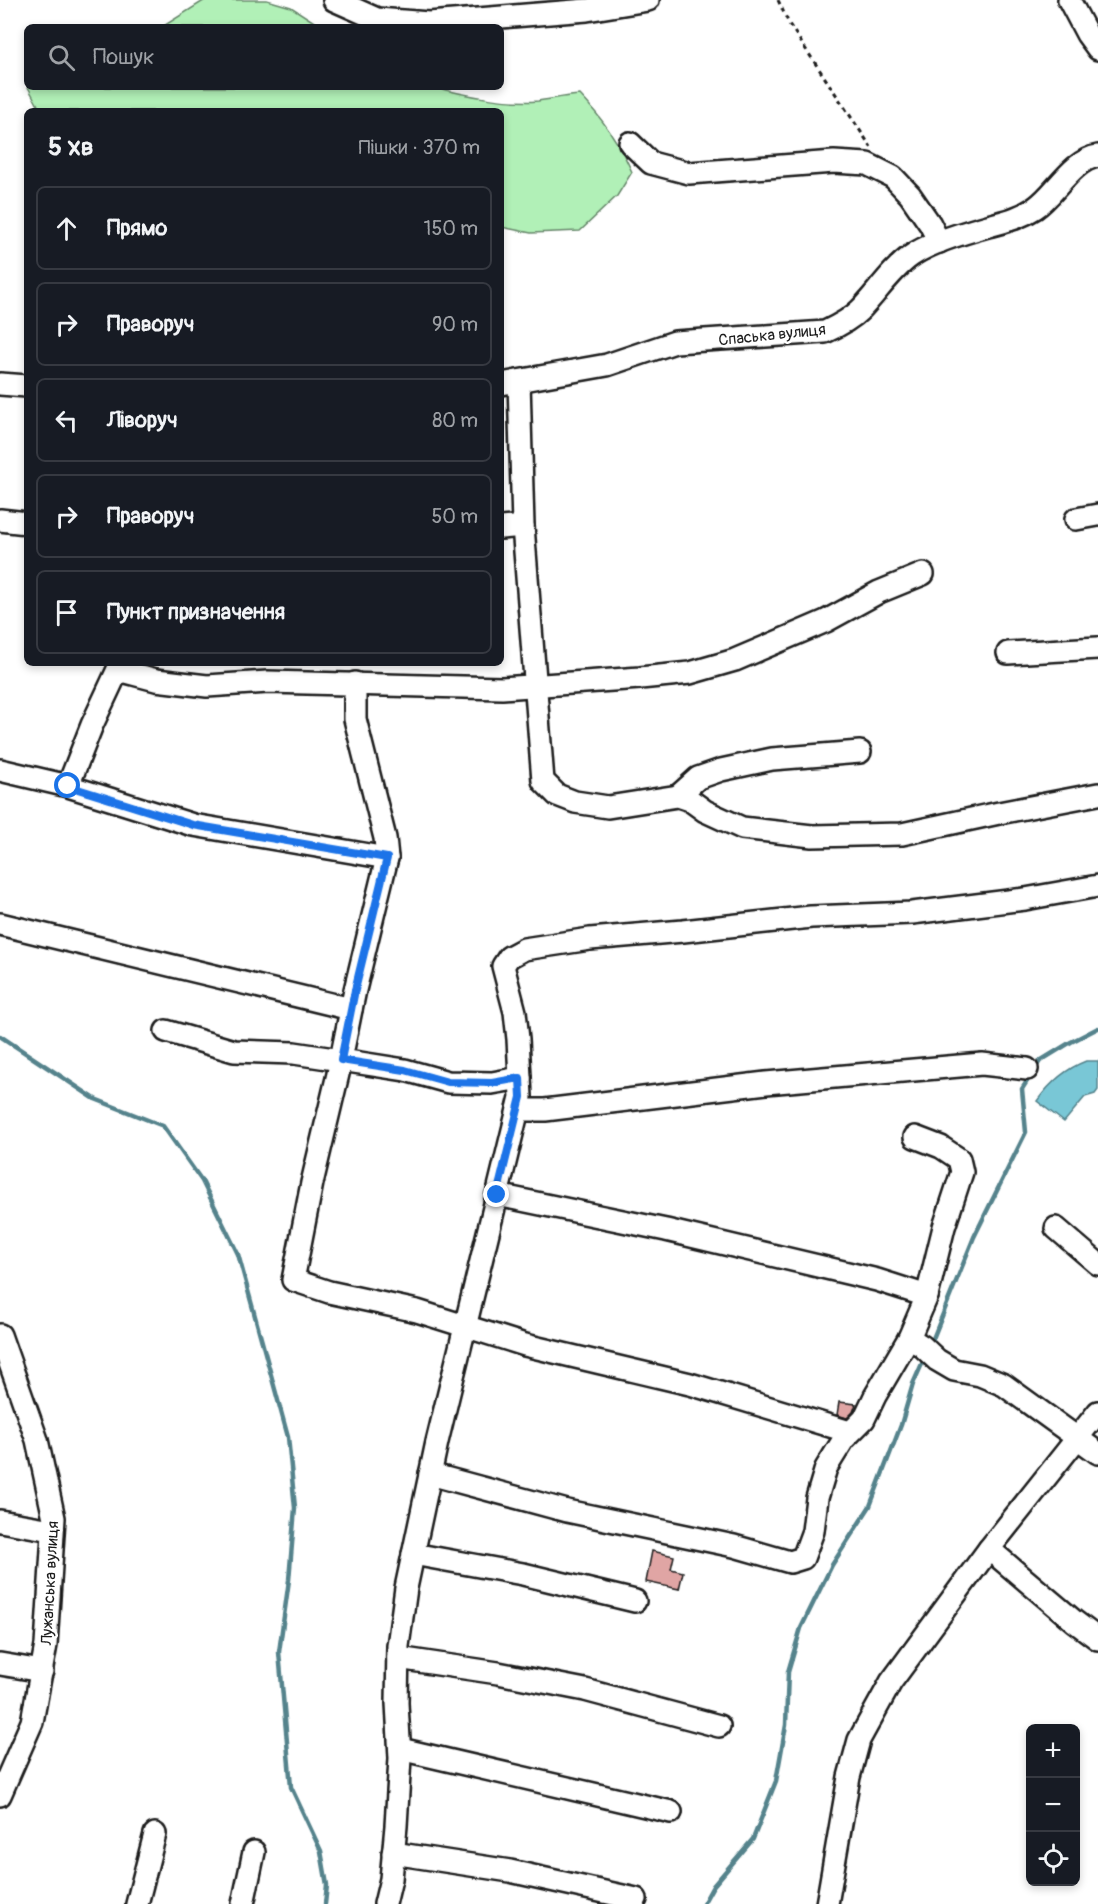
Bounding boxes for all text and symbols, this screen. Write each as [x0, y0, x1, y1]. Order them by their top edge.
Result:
search box [24, 24, 504, 90]
icon: search [45, 41, 78, 74]
text: Пошук [93, 43, 154, 71]
text: 5 хв [48, 131, 94, 163]
text: Пішки · 370 m [358, 135, 480, 160]
icon: ahead [50, 212, 83, 245]
text: Прямо [107, 214, 167, 242]
text: 150 m [424, 216, 478, 241]
icon: right [50, 308, 83, 341]
text: Праворуч [107, 310, 194, 338]
text: 90 m [432, 312, 478, 337]
street label: Спаська вулиця [717, 319, 827, 351]
icon: left [50, 404, 83, 437]
text: Ліворуч [107, 406, 178, 434]
text: 80 m [432, 408, 478, 433]
icon: right [50, 500, 83, 533]
text: Праворуч [107, 502, 194, 530]
text: 50 m [431, 504, 478, 529]
icon: arrive [50, 596, 83, 629]
text: Пункт призначення [107, 598, 285, 626]
route start [54, 772, 80, 798]
route end [483, 1181, 509, 1207]
street label: Лужанська вулиця [37, 1520, 63, 1647]
map controls [1026, 1724, 1080, 1886]
button: + [1026, 1724, 1080, 1778]
button: − [1026, 1778, 1080, 1832]
button: locate [1026, 1832, 1080, 1886]

